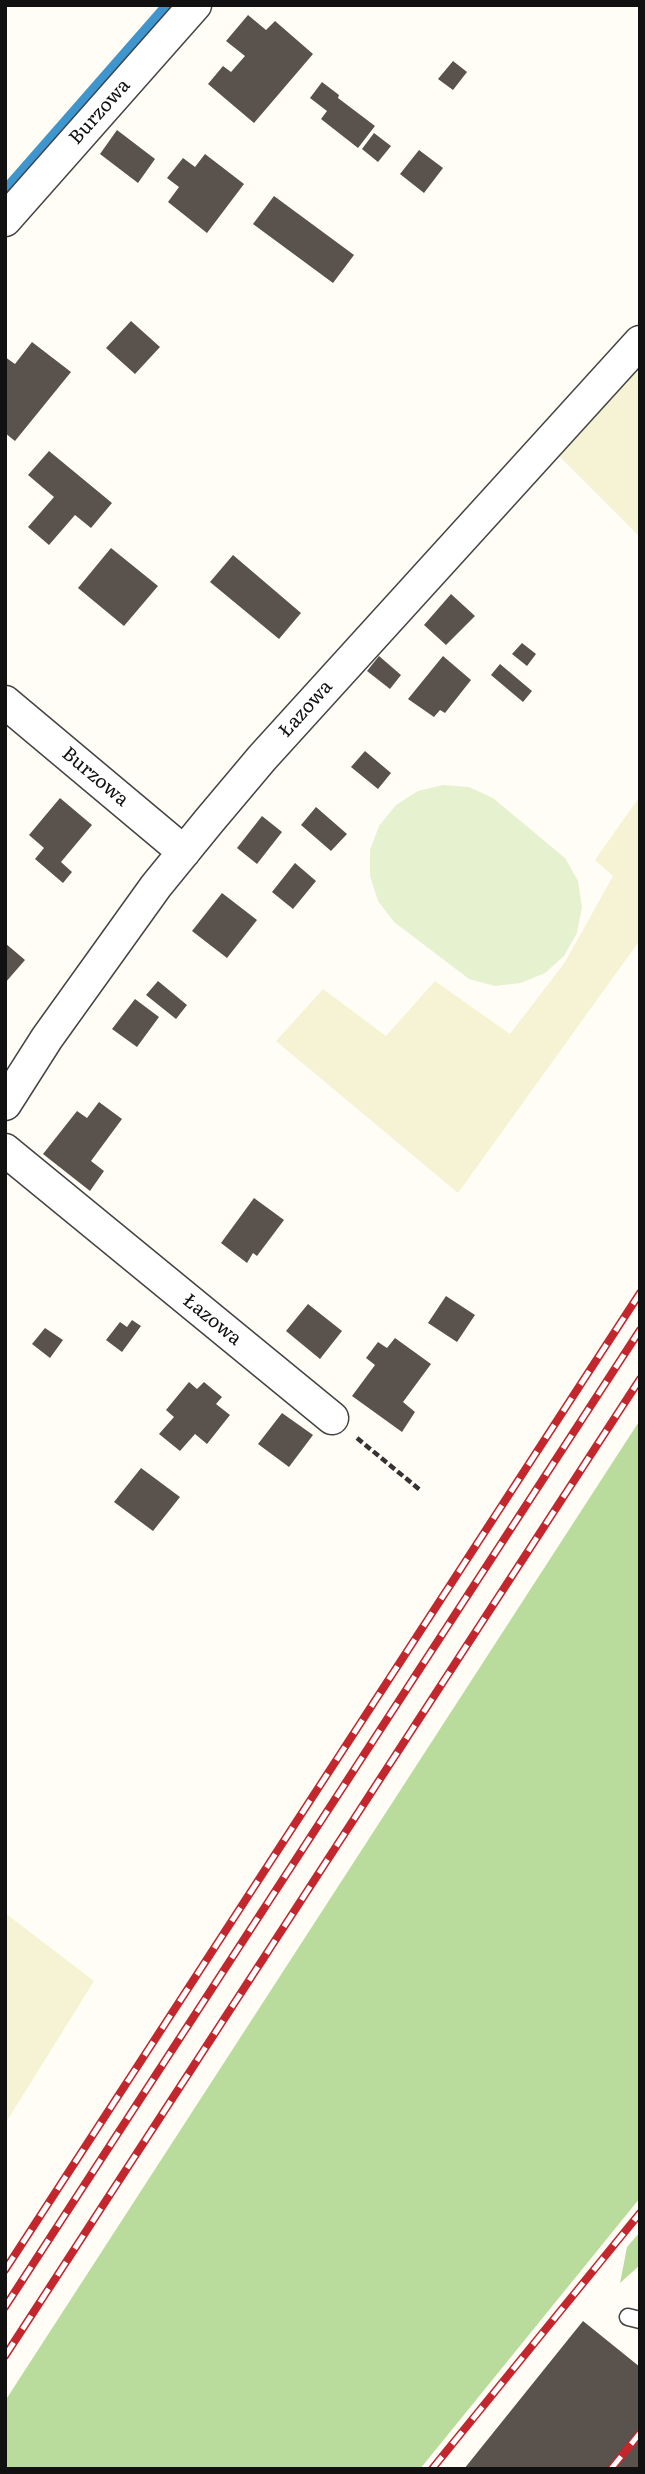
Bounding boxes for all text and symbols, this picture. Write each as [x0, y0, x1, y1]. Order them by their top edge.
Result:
street label: Burzowa [65, 75, 135, 149]
street label: Łazowa [274, 676, 338, 742]
street label: Burzowa [57, 743, 133, 811]
street label: Łazowa [178, 1289, 246, 1351]

